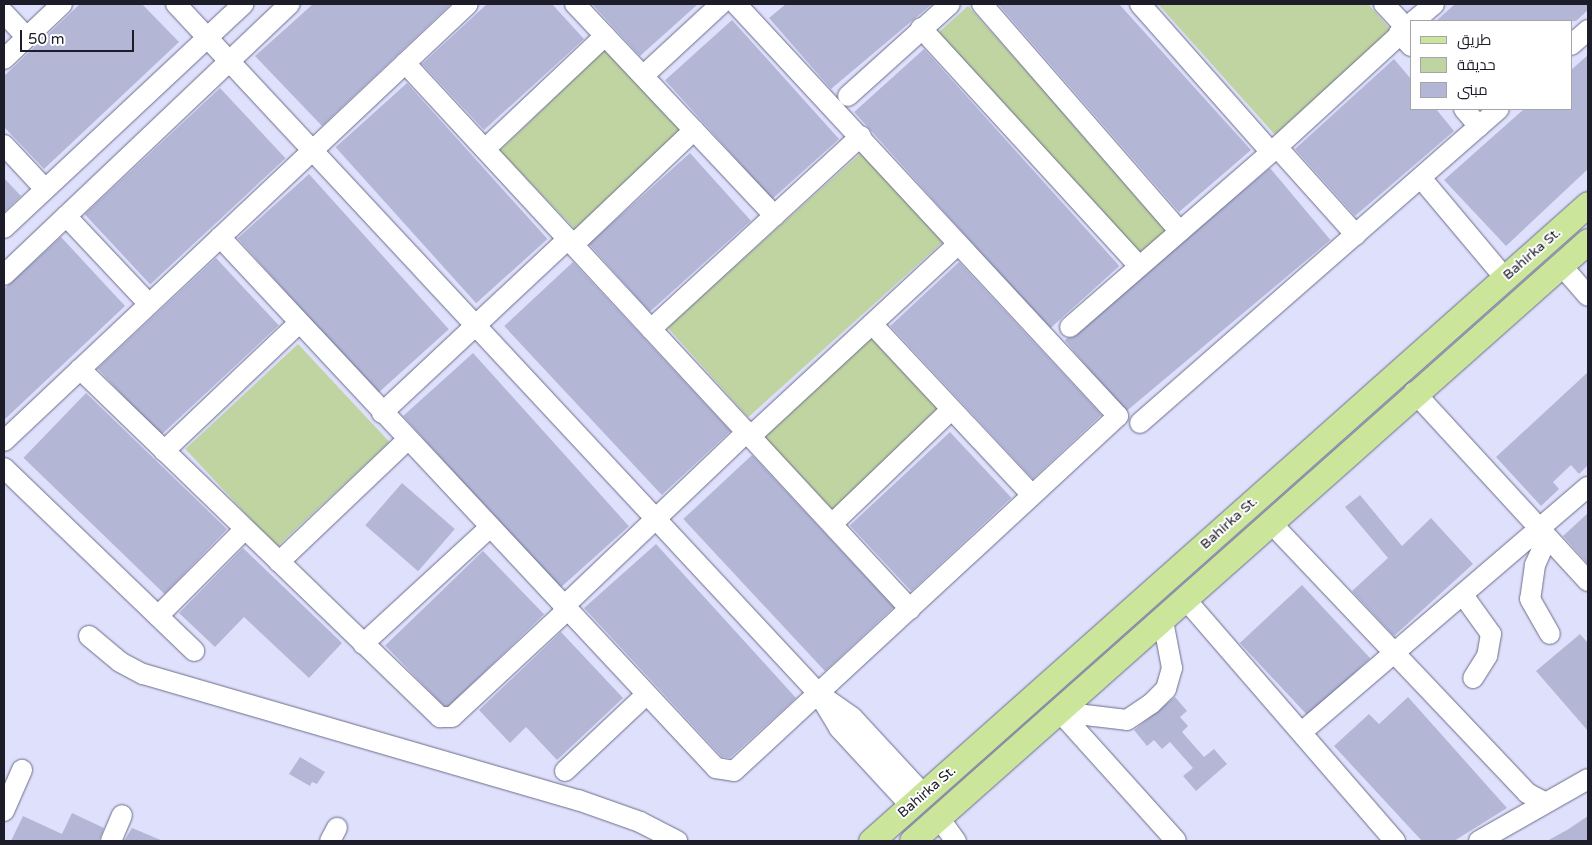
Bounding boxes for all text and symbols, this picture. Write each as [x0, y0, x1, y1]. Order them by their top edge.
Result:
scale bar [22, 20, 136, 52]
legend [1410, 20, 1572, 110]
text: 50 m [28, 30, 65, 48]
text: طريق [1457, 31, 1491, 49]
text: حديقة [1457, 56, 1496, 74]
text: مبنى [1457, 81, 1488, 99]
street label: Bahirka St. [1500, 224, 1564, 284]
street label: Bahirka St. [1197, 493, 1261, 553]
street label: Bahirka St. [895, 762, 959, 822]

